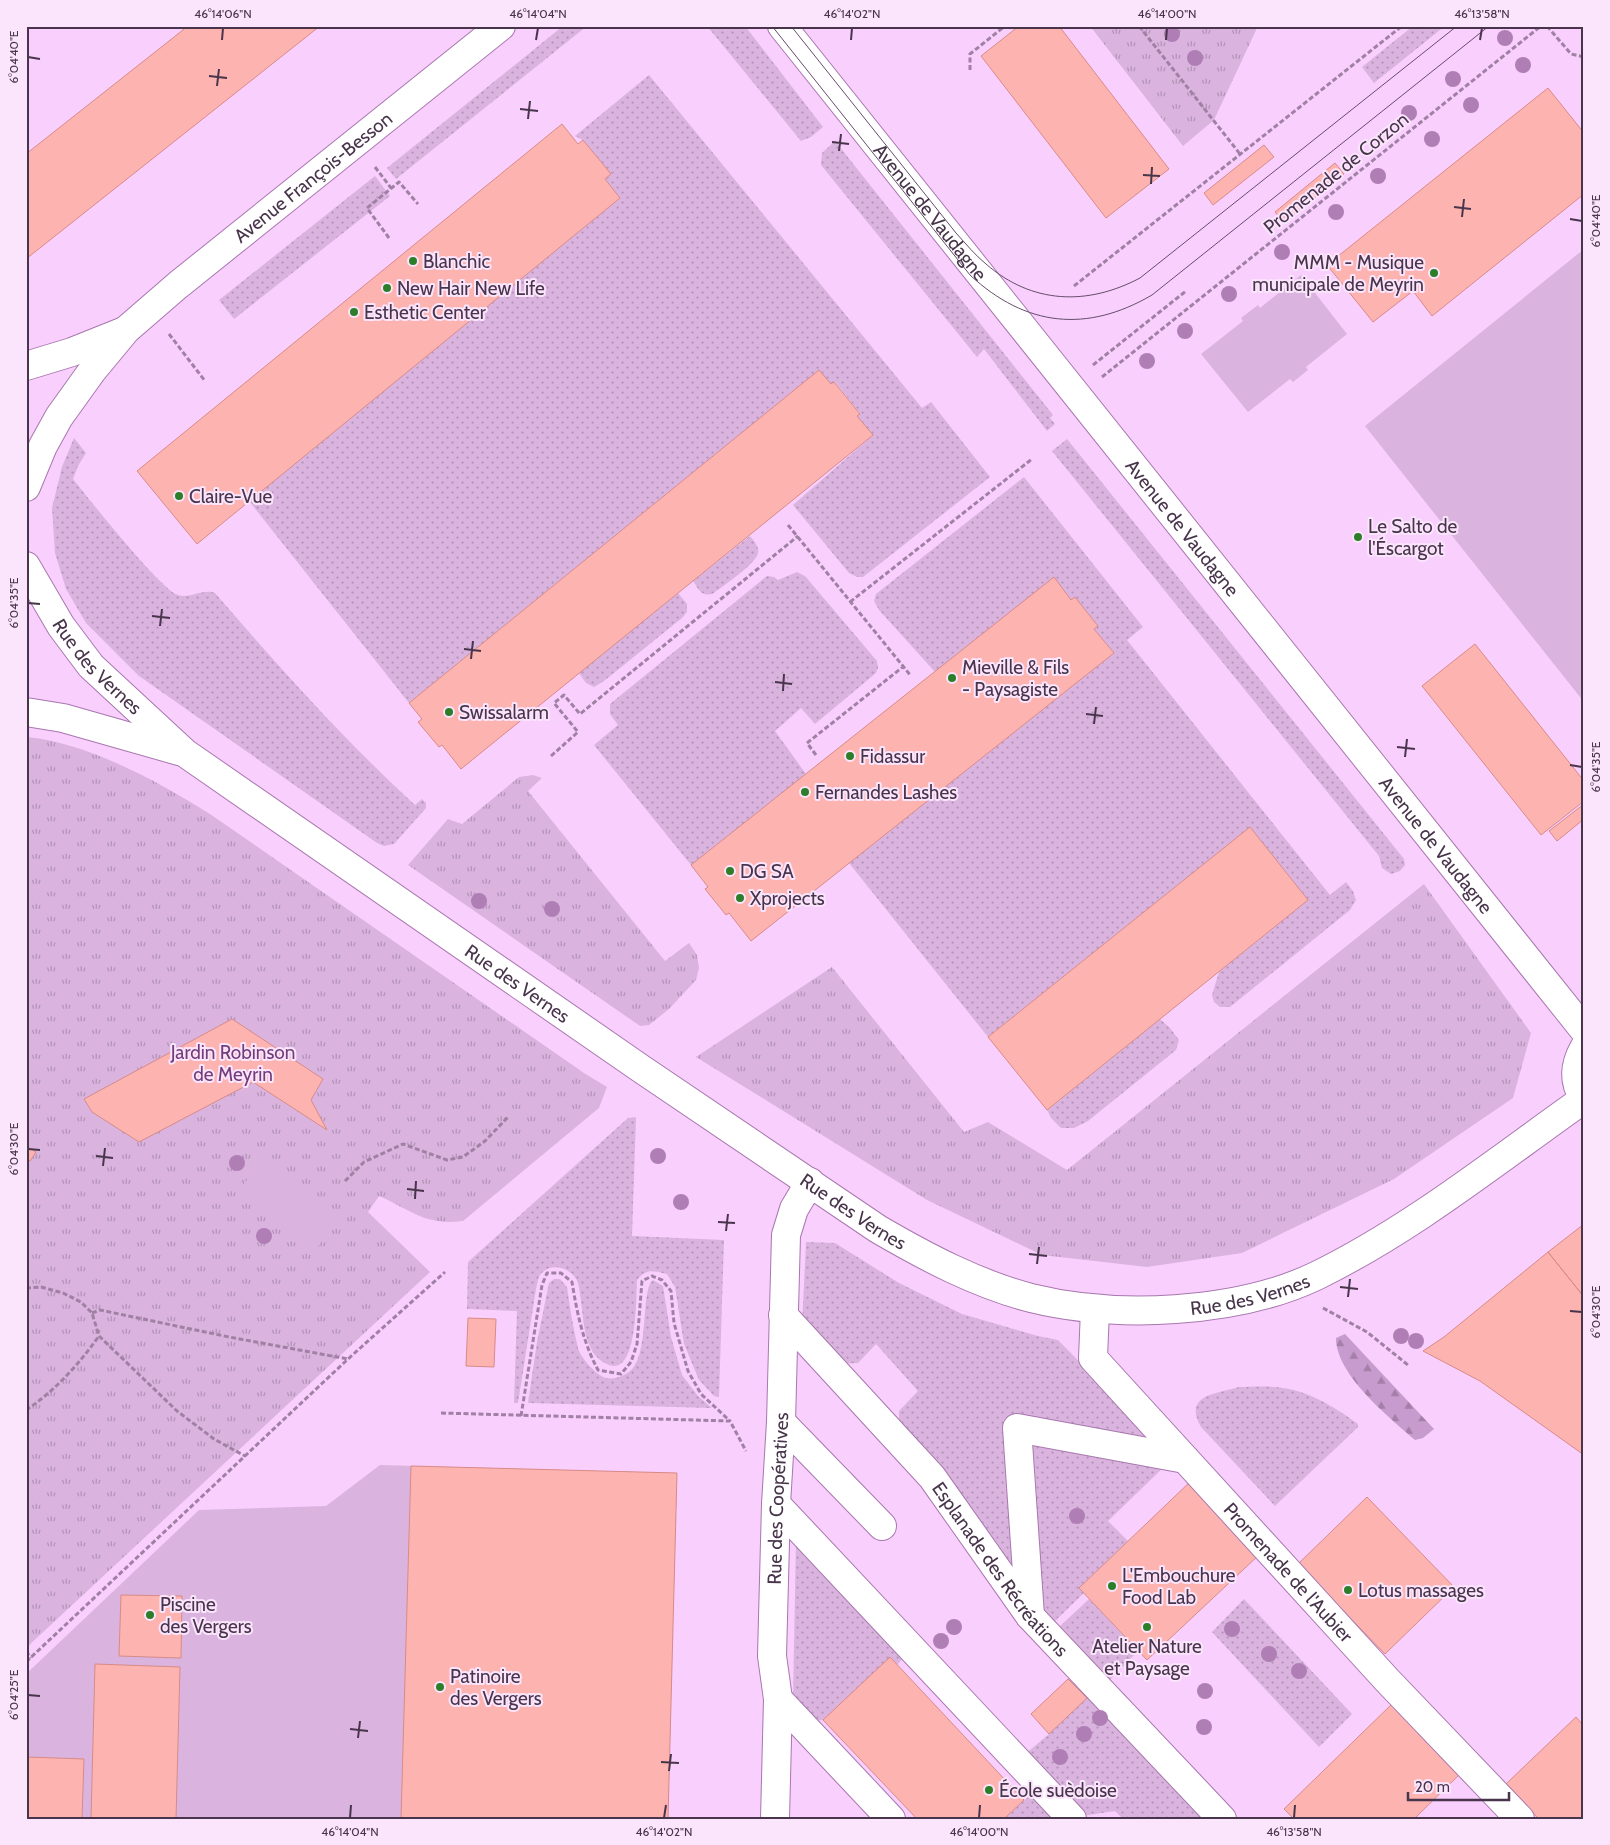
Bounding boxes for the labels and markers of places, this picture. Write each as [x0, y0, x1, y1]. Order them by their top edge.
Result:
place label: Blanchic [423, 250, 490, 273]
place label: MMM - Musique municipale de Meyrin [1252, 251, 1424, 296]
marker: Blanchic [407, 255, 419, 267]
marker: MMM - Musique municipale de Meyrin [1428, 267, 1440, 279]
place label: New Hair New Life [397, 277, 545, 300]
marker: New Hair New Life [381, 282, 393, 294]
place label: Esthetic Center [364, 301, 486, 324]
marker: Esthetic Center [348, 306, 360, 318]
place label: Claire-Vue [189, 485, 272, 508]
marker: Claire-Vue [173, 490, 185, 502]
place label: Le Salto de l'Éscargot [1368, 515, 1458, 560]
marker: Le Salto de l'Éscargot [1352, 531, 1364, 543]
place label: Mieville & Fils - Paysagiste [962, 656, 1069, 701]
marker: Mieville & Fils - Paysagiste [946, 672, 958, 684]
place label: Swissalarm [459, 701, 549, 724]
marker: Swissalarm [443, 706, 455, 718]
place label: Fidassur [860, 745, 925, 768]
marker: Fidassur [844, 750, 856, 762]
place label: Fernandes Lashes [815, 781, 957, 804]
marker: Fernandes Lashes [799, 786, 811, 798]
place label: DG SA [740, 860, 794, 883]
marker: DG SA [724, 865, 736, 877]
place label: Xprojects [750, 887, 825, 910]
marker: Xprojects [734, 892, 746, 904]
place label: L'Embouchure Food Lab [1122, 1564, 1236, 1609]
place label: Lotus massages [1358, 1579, 1484, 1602]
marker: L'Embouchure Food Lab [1106, 1580, 1118, 1592]
marker: Lotus massages [1342, 1584, 1354, 1596]
place label: Piscine des Vergers [160, 1593, 252, 1638]
marker: Piscine des Vergers [144, 1609, 156, 1621]
marker: Atelier Nature et Paysage [1141, 1621, 1153, 1633]
place label: Atelier Nature et Paysage [1092, 1635, 1202, 1680]
place label: Patinoire des Vergers [450, 1665, 542, 1710]
marker: Patinoire des Vergers [434, 1681, 446, 1693]
place label: École suèdoise [999, 1778, 1117, 1802]
marker: École suèdoise [983, 1784, 995, 1796]

